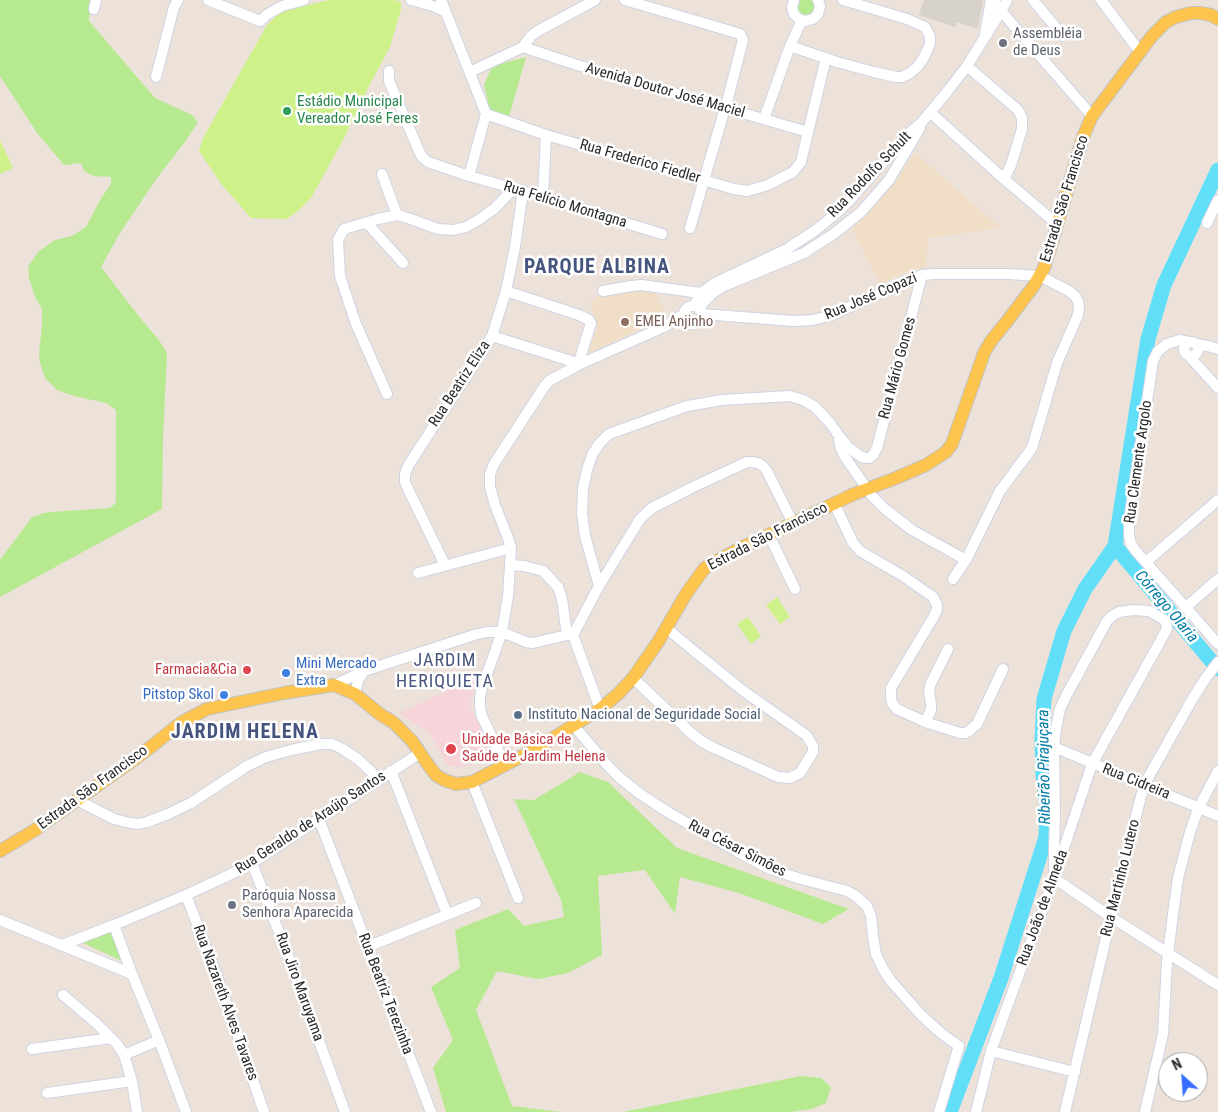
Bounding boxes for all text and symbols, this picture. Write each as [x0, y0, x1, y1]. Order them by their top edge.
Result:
place label: Assembléia de Deus [1013, 25, 1082, 60]
marker: Assembléia de Deus [997, 37, 1009, 49]
street label: Avenida Doutor José Maciel [583, 60, 747, 122]
place label: Estádio Municipal Vereador José Feres [297, 93, 418, 128]
marker: Estádio Municipal Vereador José Feres [281, 105, 293, 117]
street label: Rua Rodolfo Schult [824, 128, 916, 222]
street label: Estrada São Francisco [1037, 133, 1093, 265]
street label: Rua Frederico Fiedler [577, 136, 703, 188]
street label: Rua Felício Montagna [501, 178, 629, 232]
district label: PARQUE ALBINA [522, 256, 672, 280]
street label: Rua José Copazi [822, 269, 920, 325]
place label: EMEI Anjinho [635, 313, 713, 331]
street label: Rua Mário Gomes [876, 315, 920, 421]
marker: EMEI Anjinho [619, 316, 631, 328]
street label: Rua Beatriz Eliza [426, 338, 494, 430]
street label: Rua Clemente Argolo [1121, 399, 1157, 525]
street label: Estrada São Francisco [705, 499, 831, 575]
water label: Córrego Olaria [1130, 567, 1202, 647]
district label: JARDIM HERIQUIETA [395, 650, 495, 692]
place label: Mini Mercado Extra [296, 655, 377, 690]
place label: Farmacia&Cia [155, 661, 237, 679]
marker: Farmacia&Cia [241, 664, 253, 676]
marker: Mini Mercado Extra [280, 667, 292, 679]
place label: Pitstop Skol [143, 686, 214, 704]
marker: Pitstop Skol [218, 689, 230, 701]
place label: Instituto Nacional de Seguridade Social [528, 706, 761, 724]
marker: Instituto Nacional de Seguridade Social [512, 709, 524, 721]
water label: Ribeirão Pirajuçara [1034, 709, 1056, 825]
district label: JARDIM HELENA [169, 721, 321, 745]
place label: Unidade Básica de Saúde de Jardim Helena [462, 731, 606, 766]
street label: Estrada São Francisco [34, 742, 152, 834]
marker: Unidade Básica de Saúde de Jardim Helena [444, 742, 458, 756]
street label: Rua Cidreira [1099, 760, 1173, 804]
street label: Rua Geraldo de Araújo Santos [232, 768, 390, 878]
street label: Rua César Simões [685, 817, 789, 881]
street label: Rua Martinho Lutero [1098, 818, 1144, 938]
street label: Rua João de Almeda [1014, 848, 1072, 968]
place label: Paróquia Nossa Senhora Aparecida [242, 887, 353, 922]
marker: Paróquia Nossa Senhora Aparecida [226, 899, 238, 911]
street label: Rua Nazareth Alves Tavares [188, 923, 262, 1083]
street label: Rua Jiro Maruyama [271, 930, 327, 1044]
street label: Rua Beatriz Terezinha [354, 931, 416, 1057]
north arrow [1158, 1052, 1208, 1102]
text: N [1169, 1055, 1184, 1073]

